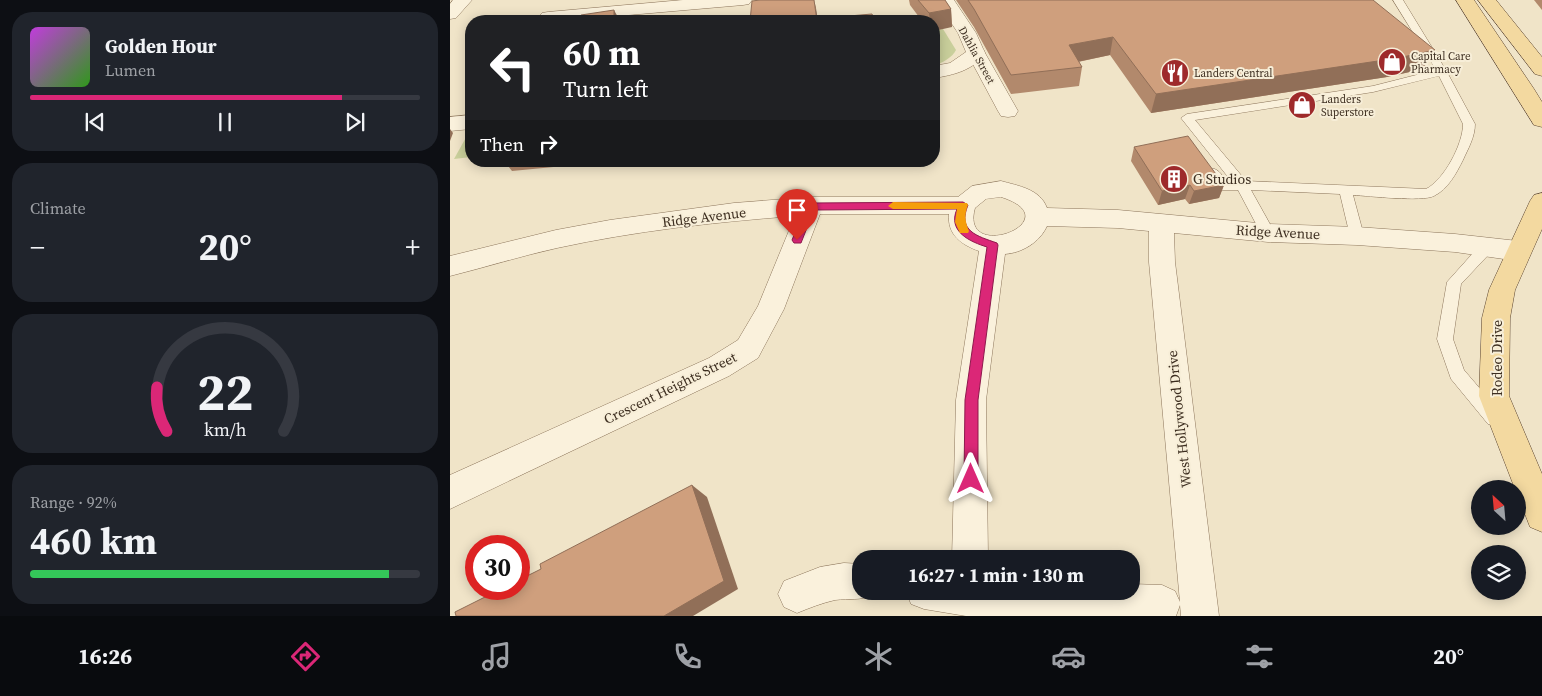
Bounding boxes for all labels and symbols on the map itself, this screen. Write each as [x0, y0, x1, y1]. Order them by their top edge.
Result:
street label: Dahlia Street [955, 24, 999, 87]
shop icon: Capital Care Pharmacy [1377, 47, 1407, 77]
place label: Capital Care Pharmacy [1411, 49, 1471, 77]
restaurant icon: Landers Central [1160, 58, 1190, 88]
place label: Landers Central [1194, 66, 1273, 81]
shop icon: Landers Superstore [1287, 90, 1317, 120]
place label: Landers Superstore [1321, 92, 1374, 120]
building icon: G Studios [1159, 164, 1189, 194]
place label: G Studios [1193, 169, 1251, 189]
pin [776, 189, 818, 240]
street label: Ridge Avenue [661, 202, 747, 232]
street label: Ridge Avenue [1235, 220, 1321, 244]
street label: Rodeo Drive [1487, 320, 1507, 396]
street label: Crescent Heights Street [600, 347, 740, 429]
street label: West Hollywood Drive [1162, 349, 1196, 489]
position arrow [944, 452, 996, 504]
north arrow [1471, 480, 1526, 535]
speed limit sign: 30 [465, 535, 530, 600]

